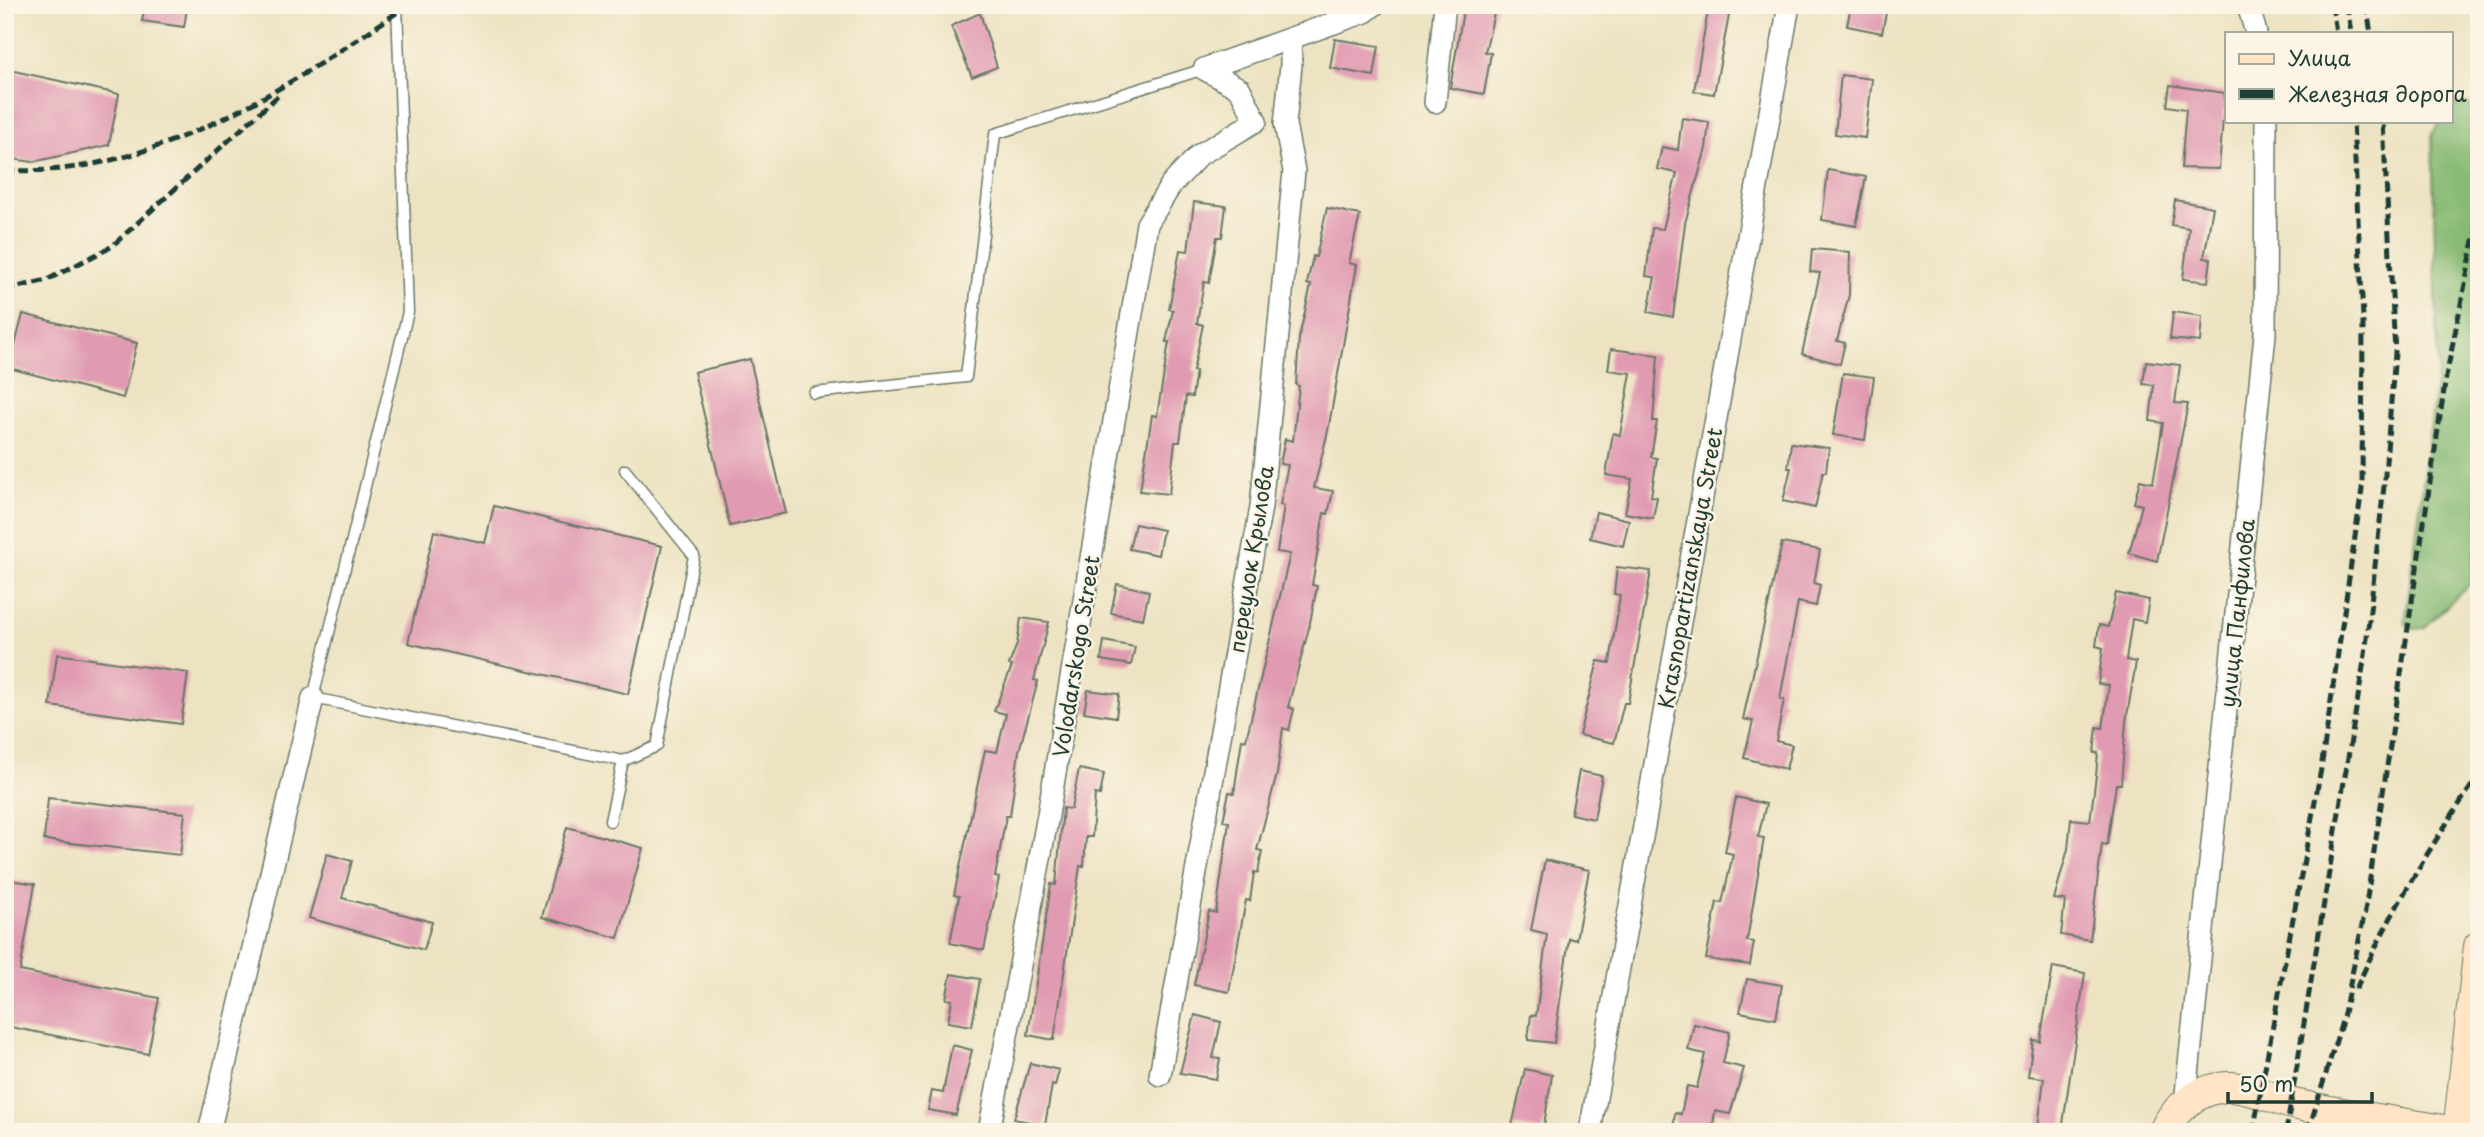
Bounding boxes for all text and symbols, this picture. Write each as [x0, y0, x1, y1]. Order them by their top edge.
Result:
legend [2225, 32, 2452, 122]
text: Улица [2288, 41, 2351, 73]
text: Железная дорога [2288, 77, 2466, 109]
street label: Krasnopartizanskaya Street [1649, 425, 1729, 711]
street label: переулок Крылова [1219, 463, 1281, 655]
street label: улица Панфилова [2210, 517, 2262, 709]
street label: Volodarskogo Street [1043, 553, 1107, 759]
scale bar [2228, 1060, 2372, 1104]
text: 50 m [2239, 1067, 2293, 1099]

